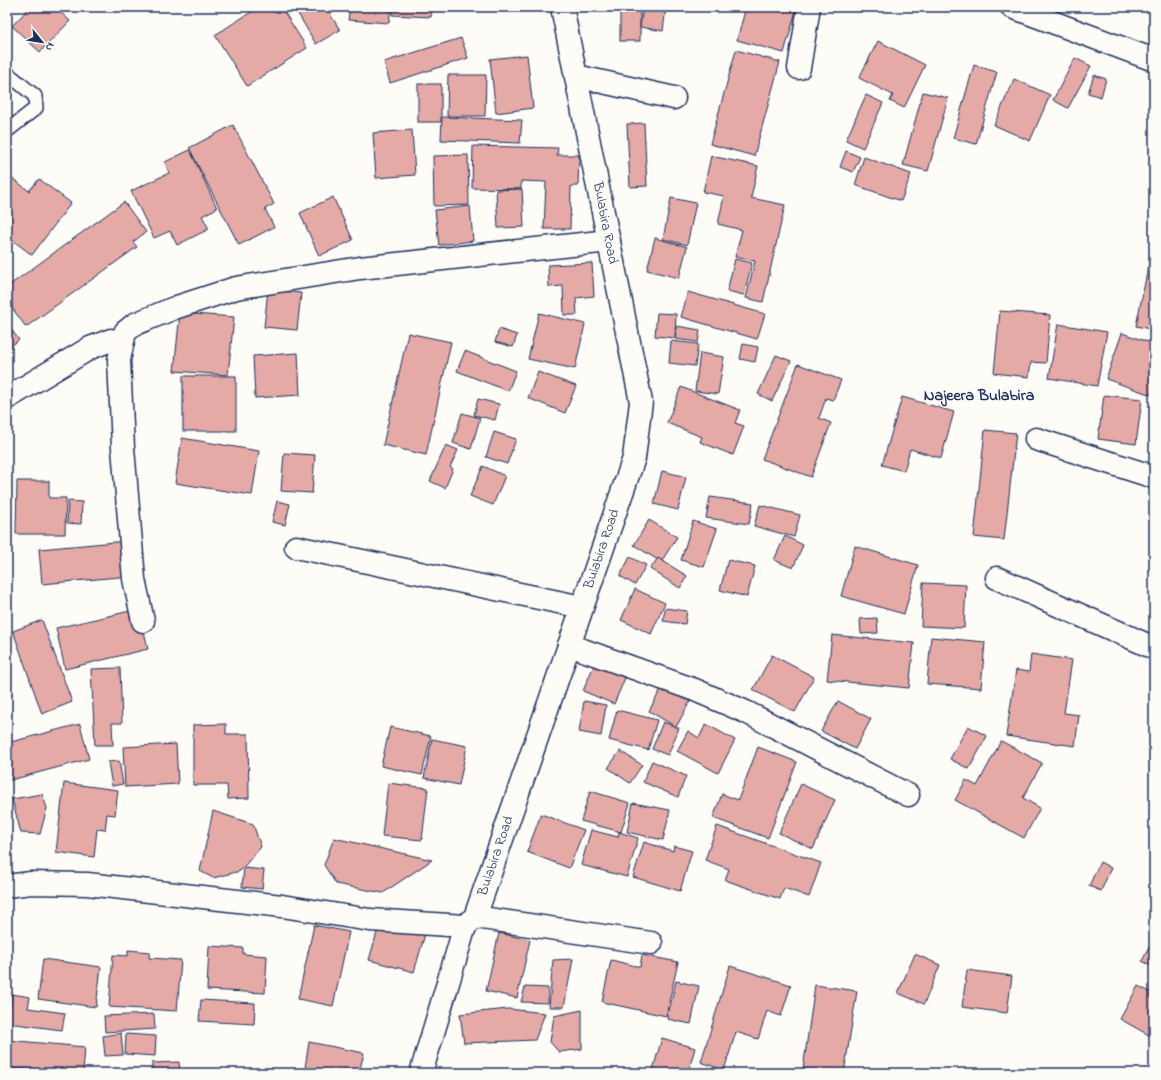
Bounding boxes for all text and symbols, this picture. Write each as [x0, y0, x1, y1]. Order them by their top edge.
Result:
north arrow [22, 22, 62, 62]
text: N [41, 39, 59, 54]
street label: Bulabira Road [587, 179, 623, 266]
district label: Najeera Bulabira [924, 384, 1035, 408]
street label: Bulabira Road [578, 506, 625, 593]
street label: Bulabira Road [472, 813, 519, 900]

